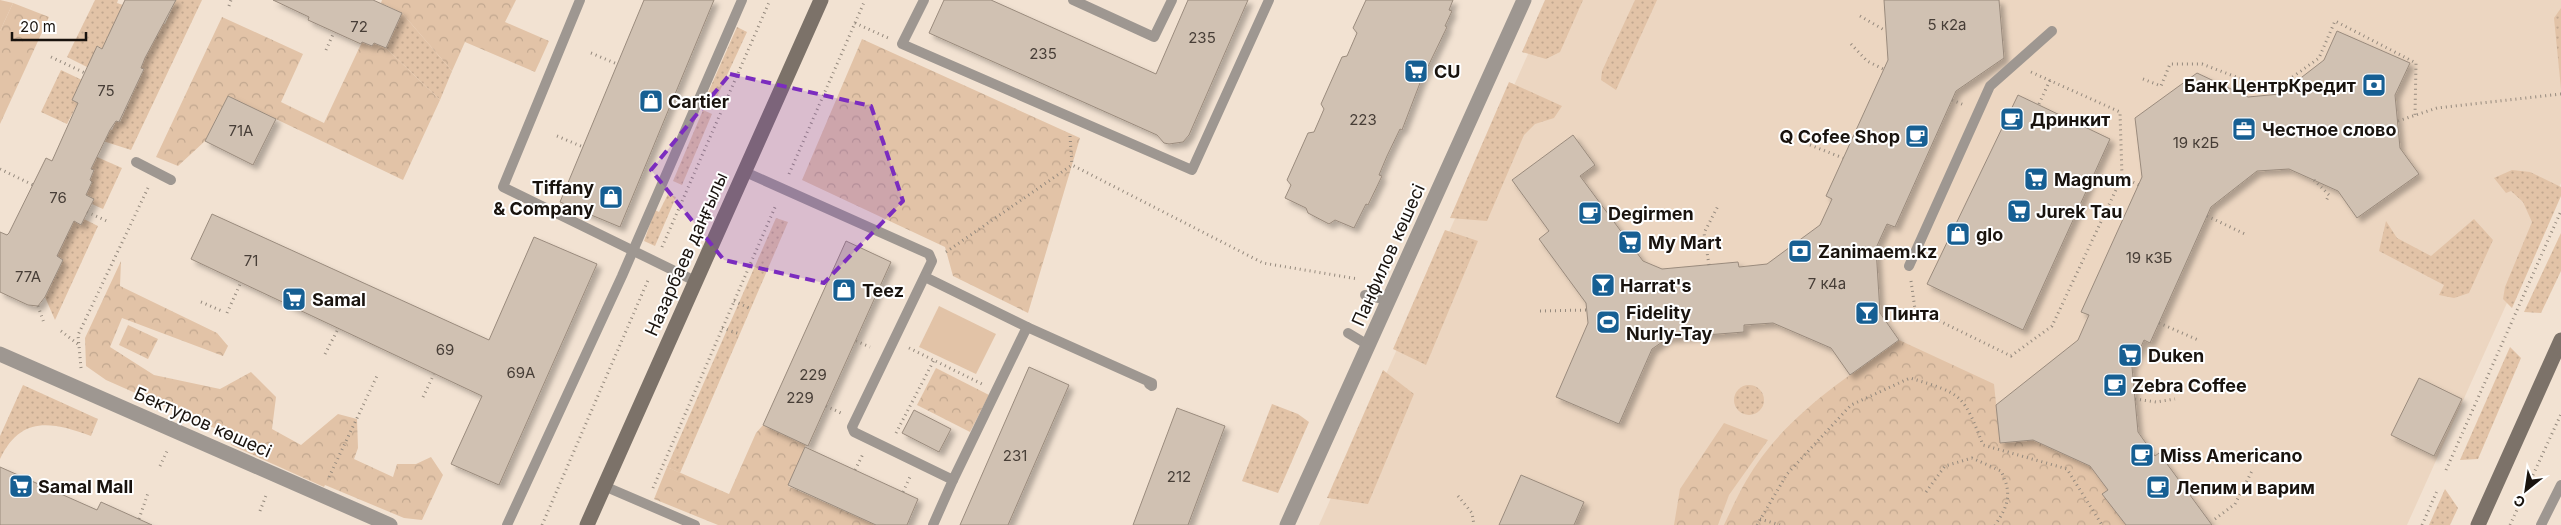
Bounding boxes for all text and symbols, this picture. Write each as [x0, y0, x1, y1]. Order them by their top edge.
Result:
scale bar [12, 10, 86, 42]
house number: 5 к2а [1927, 15, 1967, 34]
text: 20 m [20, 17, 56, 36]
house number: 72 [350, 17, 368, 36]
house number: 235 [1188, 28, 1216, 47]
house number: 235 [1029, 44, 1057, 63]
supermarket icon: CU [1403, 58, 1429, 84]
place label: CU [1434, 61, 1461, 82]
bank icon: Банк ЦентрКредит [2361, 72, 2387, 98]
place label: Банк ЦентрКредит [2184, 75, 2356, 96]
house number: 75 [97, 81, 115, 100]
shop icon: Cartier [638, 88, 664, 114]
place label: Cartier [668, 91, 729, 112]
cafe icon: Дринкит [1999, 106, 2025, 132]
place label: Дринкит [2030, 109, 2110, 130]
house number: 223 [1349, 110, 1377, 129]
office icon: Честное слово [2231, 116, 2257, 142]
place label: Честное слово [2262, 119, 2397, 140]
house number: 71А [229, 121, 253, 140]
cafe icon: Q Cofee Shop [1904, 123, 1930, 149]
place label: Q Cofee Shop [1780, 126, 1900, 147]
house number: 19 к2Б [2173, 133, 2219, 152]
supermarket icon: Magnum [2023, 166, 2049, 192]
street label: Назарбаев даңғылы [640, 169, 732, 339]
place label: Magnum [2054, 169, 2131, 190]
place label: Tiffany & Company [493, 177, 594, 219]
street label: Панфилов көшесі [1347, 181, 1429, 329]
shop icon: Tiffany & Company [598, 184, 624, 210]
house number: 76 [49, 188, 67, 207]
supermarket icon: Jurek Tau [2006, 198, 2032, 224]
cafe icon: Degirmen [1577, 200, 1603, 226]
place label: Jurek Tau [2036, 201, 2122, 222]
place label: Degirmen [1608, 203, 1694, 224]
shop icon: glo [1945, 221, 1971, 247]
place label: glo [1976, 224, 2003, 245]
supermarket icon: My Mart [1617, 229, 1643, 255]
place label: My Mart [1648, 232, 1722, 253]
bank icon: Zanimaem.kz [1787, 238, 1813, 264]
place label: Zanimaem.kz [1818, 241, 1937, 262]
house number: 19 к3Б [2126, 248, 2172, 267]
house number: 71 [244, 251, 258, 270]
house number: 77А [15, 267, 41, 286]
bar icon: Harrat's [1590, 272, 1616, 298]
house number: 7 к4а [1808, 274, 1846, 293]
place label: Harrat's [1620, 275, 1692, 296]
shop icon: Teez [831, 277, 857, 303]
place label: Teez [862, 280, 904, 301]
supermarket icon: Samal [281, 286, 307, 312]
place label: Samal [312, 289, 366, 310]
bar icon: Пинта [1854, 300, 1880, 326]
place label: Fidelity Nurly-Tay [1626, 302, 1713, 344]
place label: Пинта [1884, 303, 1939, 324]
sports icon: Fidelity Nurly-Tay [1595, 309, 1621, 335]
house number: 69 [436, 340, 454, 359]
supermarket icon: Duken [2117, 342, 2143, 368]
place label: Duken [2148, 345, 2204, 366]
house number: 69А [507, 363, 535, 382]
house number: 229 [799, 365, 827, 384]
cafe icon: Zebra Coffee [2102, 372, 2128, 398]
place label: Zebra Coffee [2132, 375, 2247, 396]
street label: Бектуров көшесі [131, 382, 275, 462]
house number: 229 [786, 388, 814, 407]
cafe icon: Miss Americano [2129, 442, 2155, 468]
place label: Miss Americano [2160, 445, 2302, 466]
house number: 231 [1003, 446, 1027, 465]
north arrow [2501, 465, 2551, 515]
house number: 212 [1167, 467, 1191, 486]
supermarket icon: Samal Mall [8, 473, 34, 499]
cafe icon: Лепим и варим [2145, 474, 2171, 500]
place label: Samal Mall [38, 476, 133, 497]
place label: Лепим и варим [2176, 477, 2315, 498]
text: С [2511, 492, 2528, 512]

